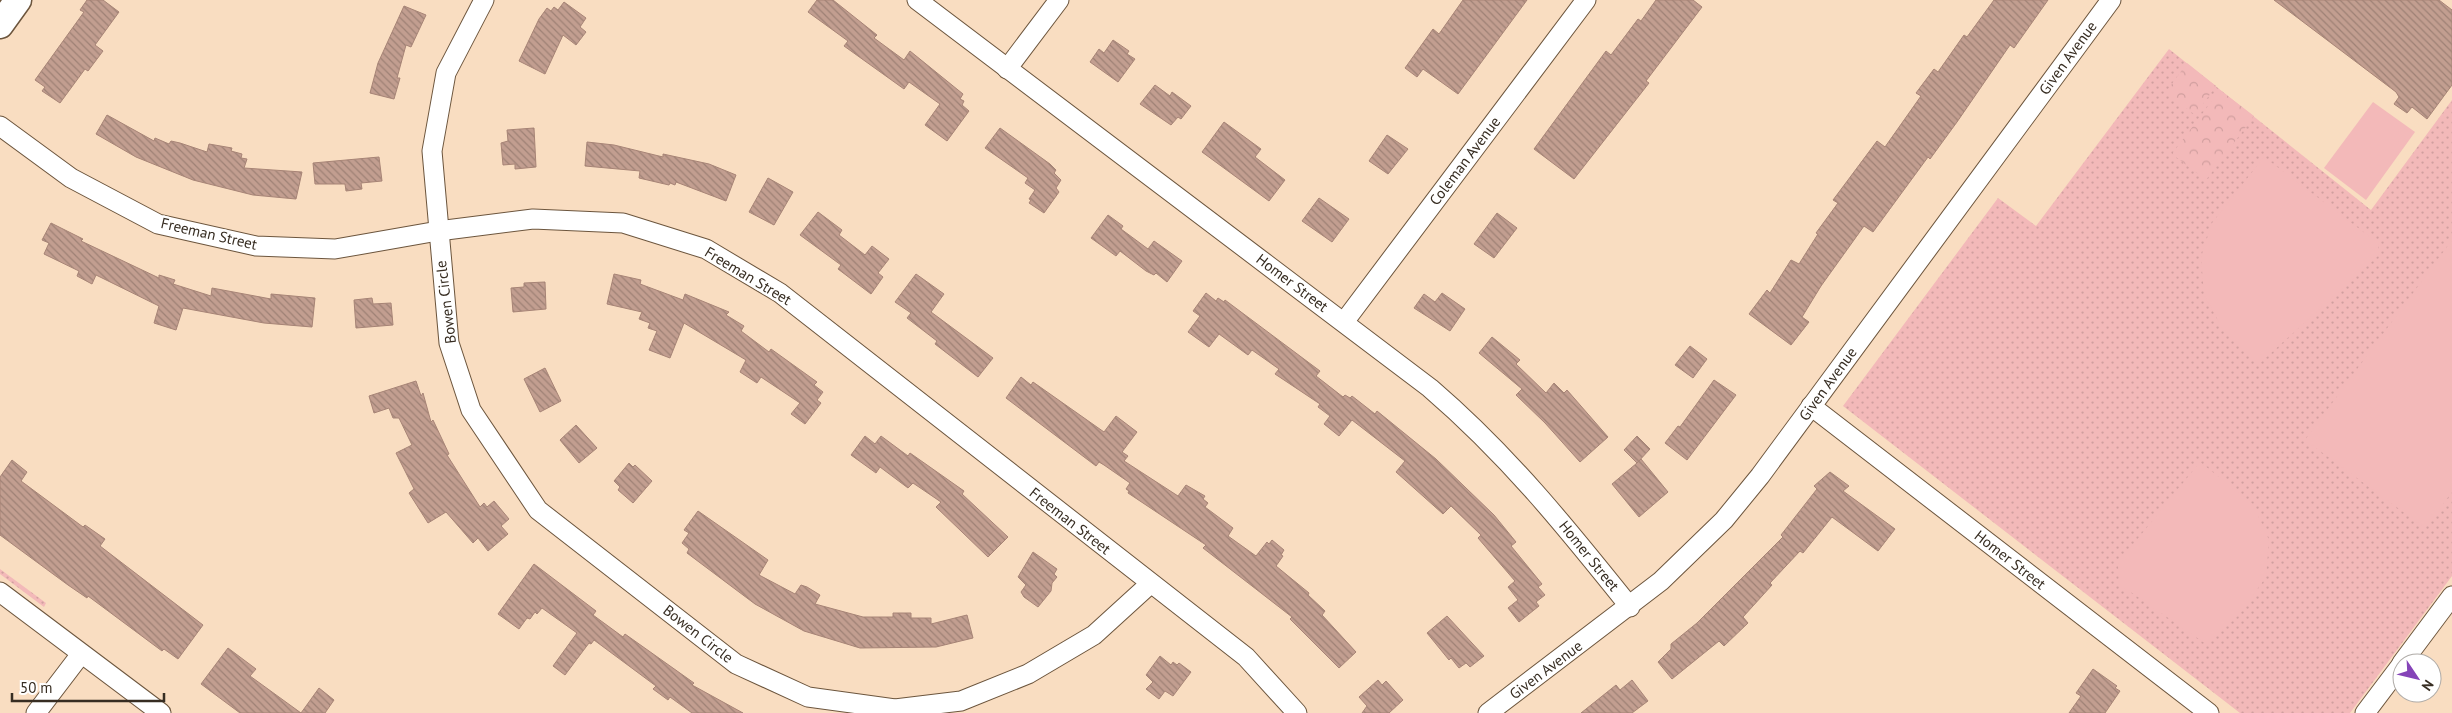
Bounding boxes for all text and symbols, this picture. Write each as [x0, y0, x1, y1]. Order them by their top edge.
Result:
street label: Given Avenue [2034, 17, 2101, 98]
street label: Coleman Avenue [1425, 113, 1504, 209]
street label: Freeman Street [159, 213, 259, 254]
street label: Freeman Street [701, 242, 795, 309]
street label: Homer Street [1253, 249, 1332, 316]
street label: Bowen Circle [431, 259, 460, 345]
street label: Given Avenue [1794, 343, 1861, 424]
street label: Freeman Street [1026, 483, 1115, 558]
street label: Homer Street [1555, 517, 1624, 595]
street label: Homer Street [1971, 526, 2050, 593]
street label: Bowen Circle [659, 600, 737, 667]
street label: Given Avenue [1505, 636, 1586, 703]
north arrow [2392, 653, 2442, 703]
scale bar [12, 670, 165, 702]
text: N [2418, 677, 2438, 694]
text: 50 m [20, 678, 53, 697]

